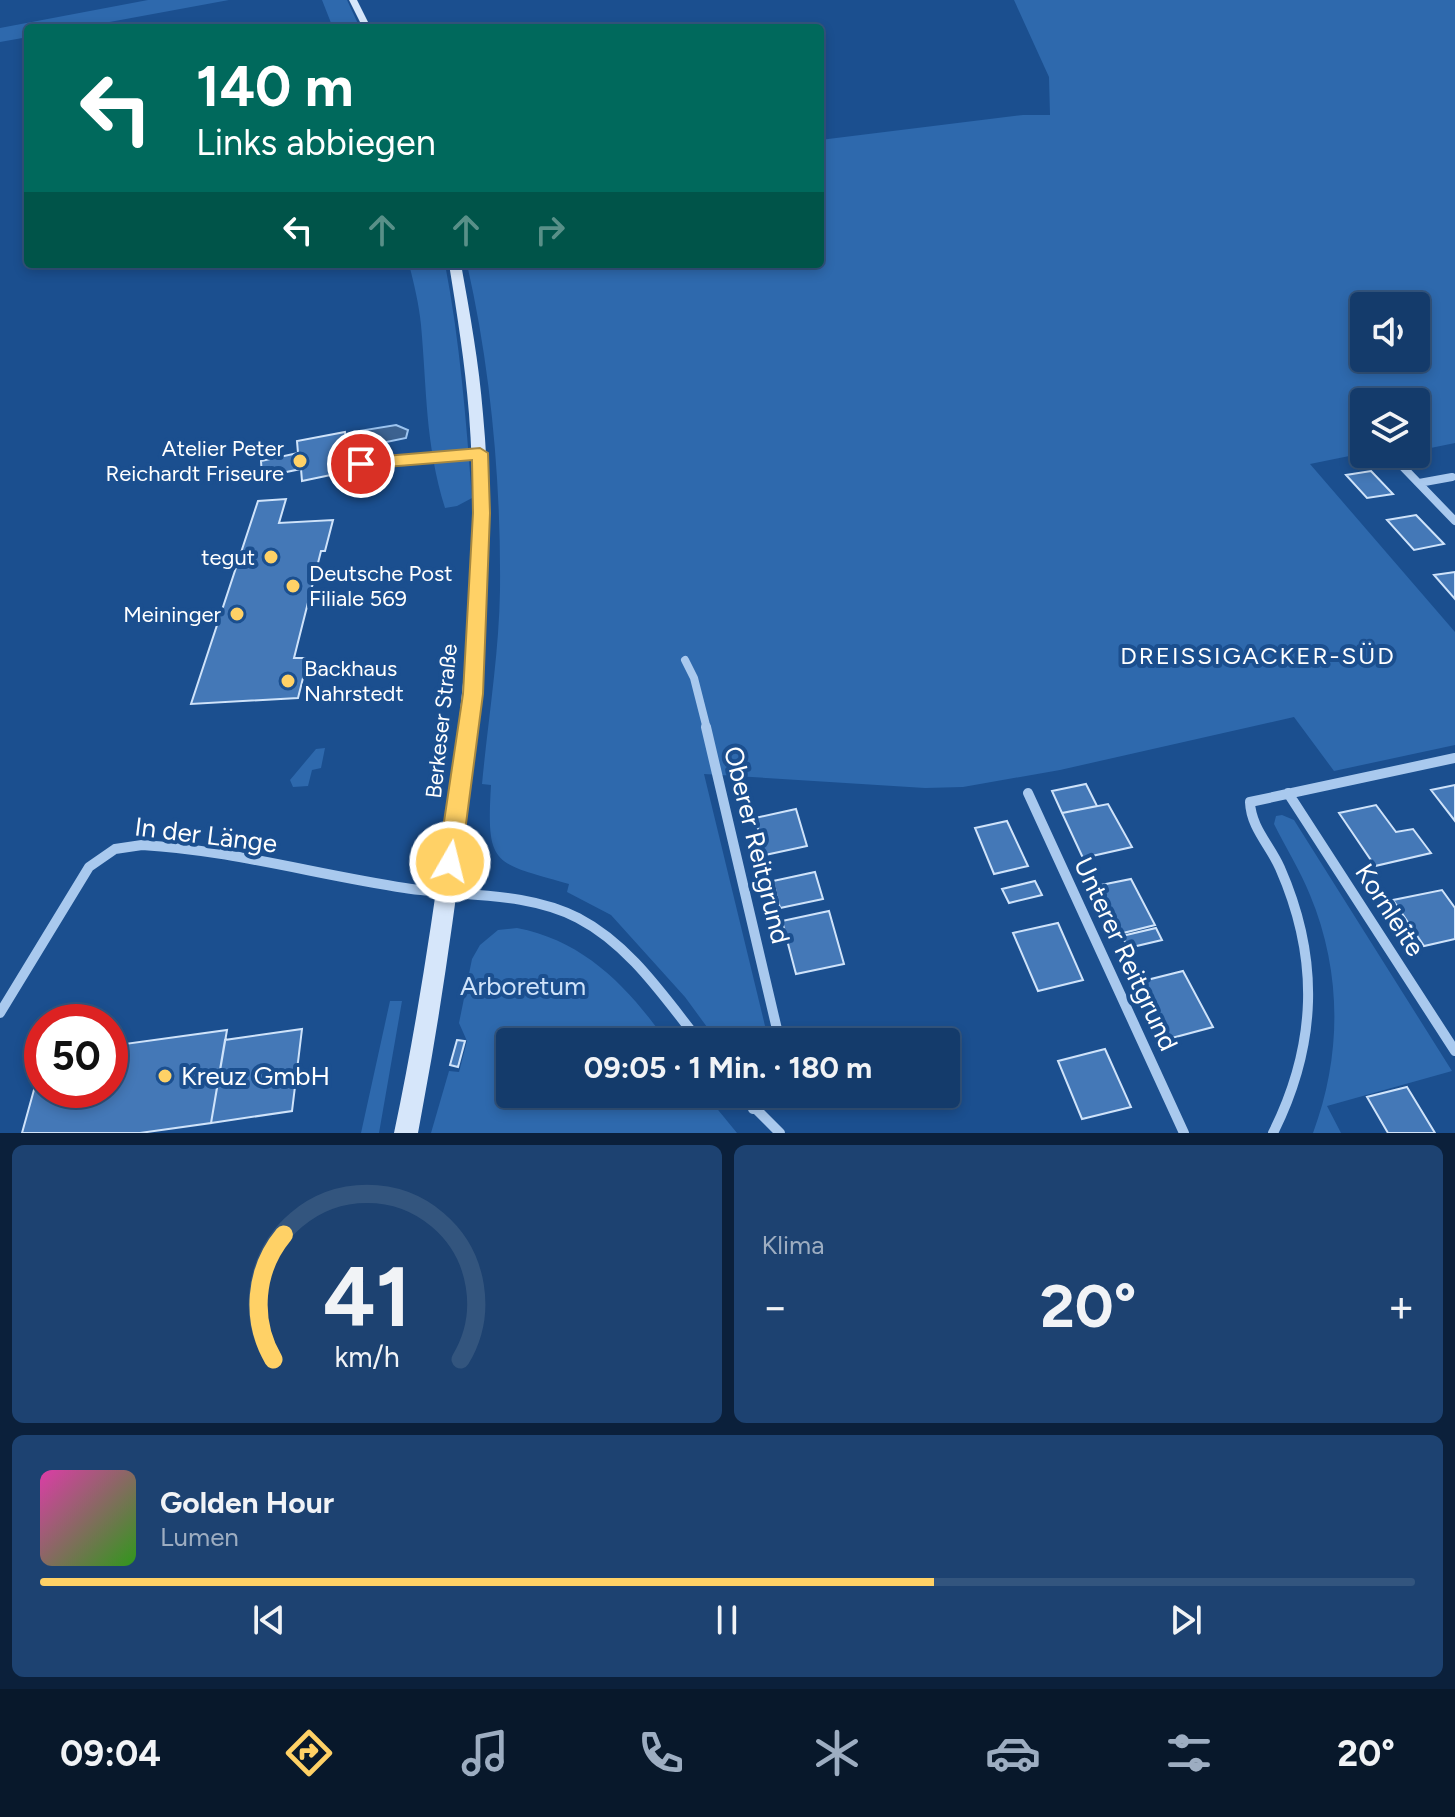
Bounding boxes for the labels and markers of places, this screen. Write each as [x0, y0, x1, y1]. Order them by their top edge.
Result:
pin [327, 430, 395, 498]
place label: Atelier Peter Reichardt Friseure [105, 435, 285, 487]
marker: Atelier Peter Reichardt Friseure [291, 452, 309, 470]
place label: tegut [201, 544, 255, 571]
marker: tegut [262, 548, 280, 566]
place label: Deutsche Post Filiale 569 [309, 560, 452, 612]
marker: Deutsche Post Filiale 569 [284, 577, 302, 595]
place label: Meininger [123, 601, 222, 628]
marker: Meininger [228, 605, 246, 623]
place label: Backhaus Nahrstedt [304, 655, 404, 707]
marker: Backhaus Nahrstedt [279, 672, 297, 690]
place label: Kreuz GmbH [181, 1060, 330, 1092]
marker: Kreuz GmbH [156, 1067, 174, 1085]

